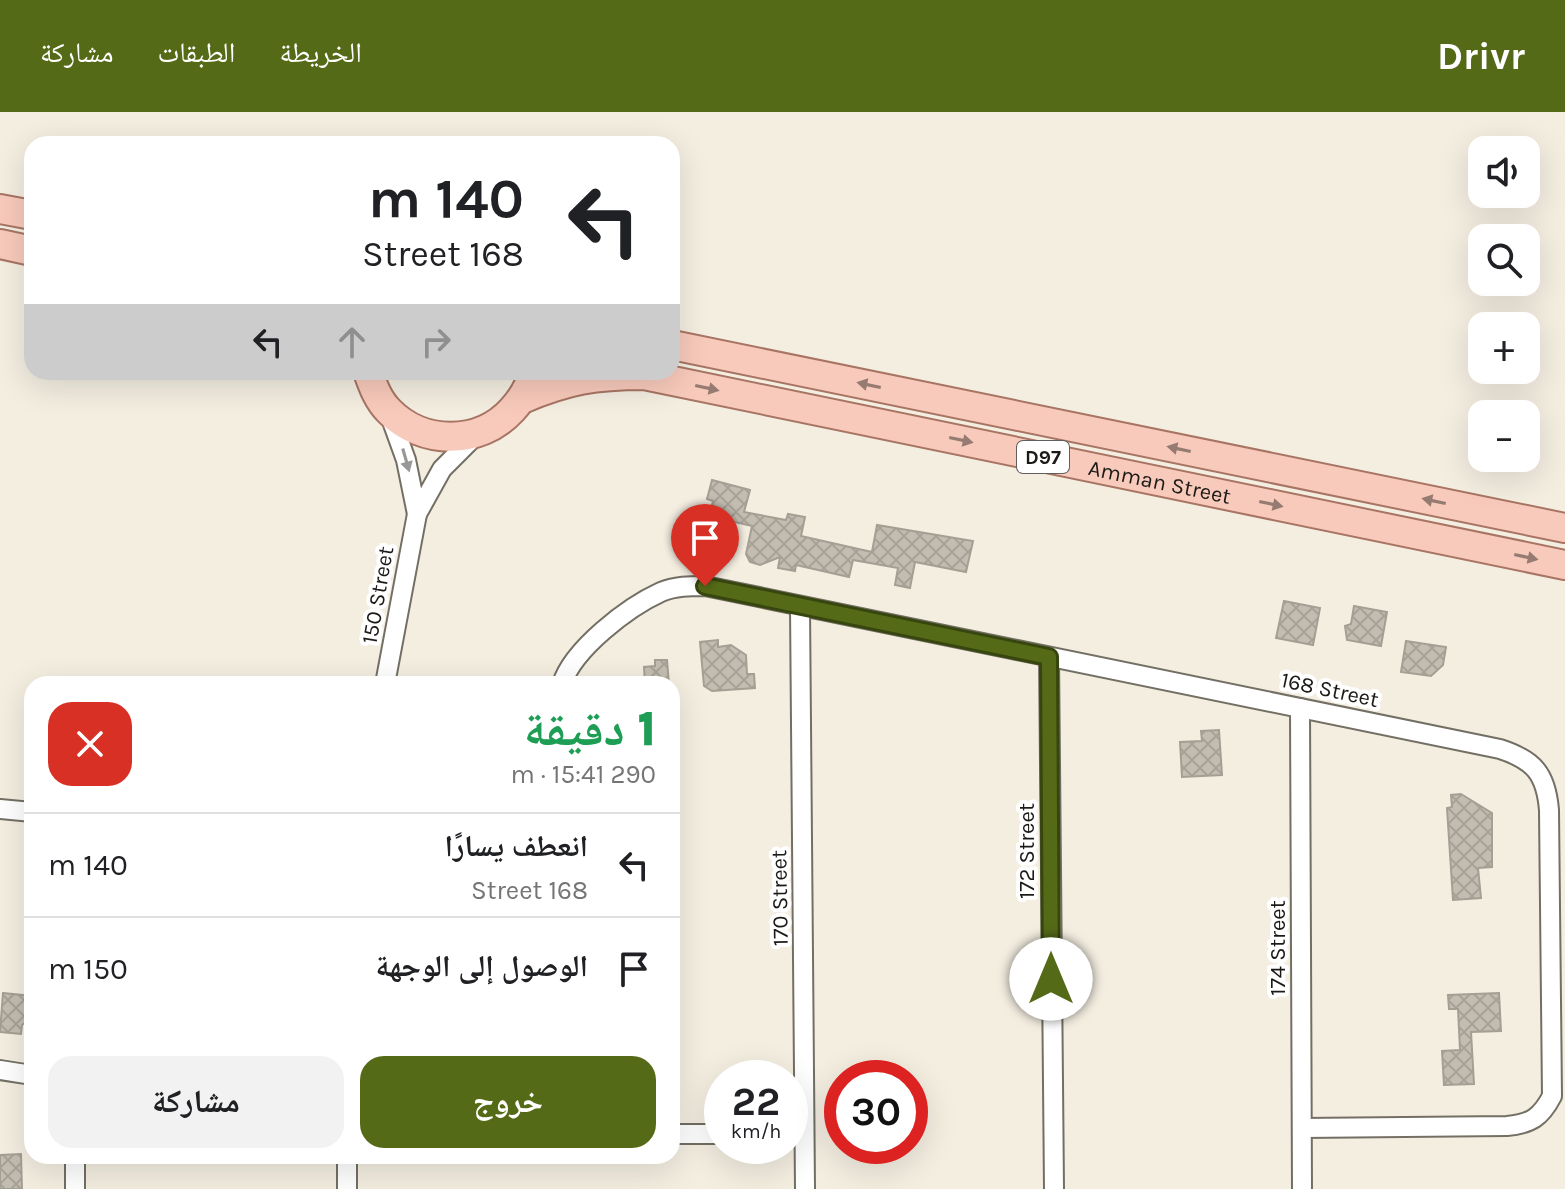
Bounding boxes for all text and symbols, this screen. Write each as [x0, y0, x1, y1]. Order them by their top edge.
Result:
text: Drivr [1437, 34, 1525, 79]
text: مشاركة [40, 36, 114, 69]
text: الطبقات [158, 36, 235, 69]
text: الخريطة [279, 36, 362, 69]
map controls [1468, 136, 1540, 472]
button: sound [1468, 136, 1540, 208]
text: 140 m [368, 166, 524, 231]
icon: left [552, 168, 656, 272]
button: search [1468, 224, 1540, 296]
text: 168 Street [362, 233, 524, 275]
button: + [1468, 312, 1540, 384]
icon: left [246, 320, 290, 364]
icon: ahead [330, 320, 374, 364]
icon: right [414, 320, 458, 364]
one-way arrow [857, 379, 882, 391]
one-way arrow [695, 382, 720, 395]
button: − [1468, 400, 1540, 472]
one-way arrow [949, 434, 974, 447]
road number: D97 [1017, 441, 1069, 473]
one-way arrow [1166, 442, 1191, 455]
one-way arrow [400, 449, 413, 473]
street label: Amman Street [1086, 455, 1233, 510]
one-way arrow [1421, 494, 1446, 507]
one-way arrow [1259, 498, 1284, 511]
pin [671, 504, 739, 586]
icon: arrive [683, 516, 727, 560]
street label: 150 Street [357, 544, 399, 646]
one-way arrow [1513, 551, 1538, 563]
street label: 168 Street [1279, 667, 1381, 713]
text: 1 دقيقة [524, 701, 656, 757]
button: close [48, 702, 132, 786]
text: 290 m · 15:41 [511, 759, 656, 790]
street label: 172 Street [1014, 803, 1040, 899]
text: انعطف يسارًا [444, 828, 588, 864]
icon: left [612, 843, 656, 887]
text: 140 m [48, 847, 128, 883]
street label: 170 Street [766, 850, 794, 946]
text: 168 Street [471, 875, 588, 906]
street label: 174 Street [1265, 900, 1291, 996]
position arrow [1009, 937, 1093, 1021]
icon: arrive [612, 947, 656, 991]
text: الوصول إلى الوجهة [376, 948, 588, 984]
text: 150 m [48, 951, 128, 987]
button: مشاركة [48, 1056, 344, 1148]
button: خروج [360, 1056, 656, 1148]
speed limit sign: 30 [824, 1060, 928, 1164]
text: 22 [732, 1078, 780, 1125]
text: km/h [731, 1120, 781, 1143]

